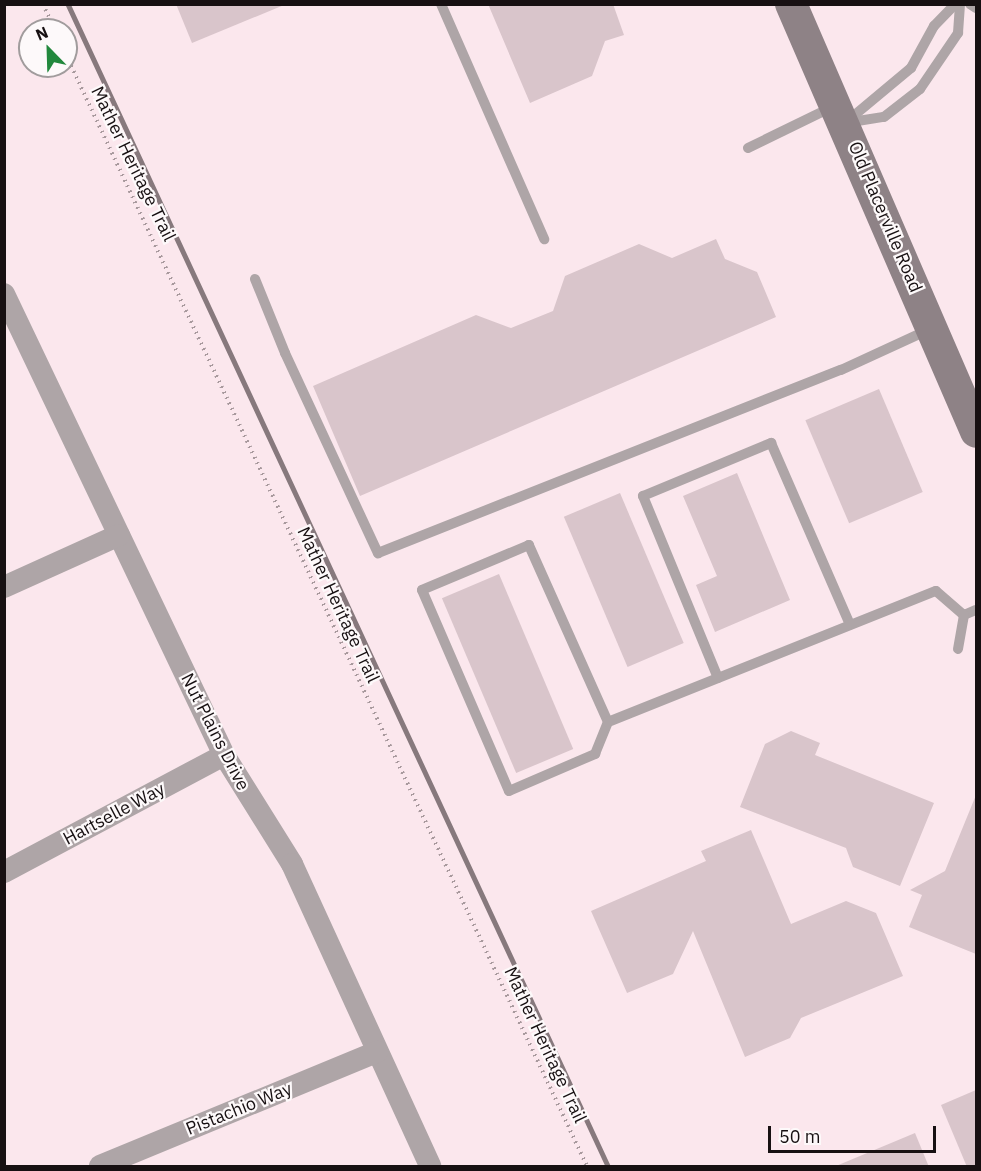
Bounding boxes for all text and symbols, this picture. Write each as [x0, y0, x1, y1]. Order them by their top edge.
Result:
north arrow [18, 18, 78, 78]
text: N [33, 22, 51, 45]
street label: Mather Heritage Trail [86, 83, 180, 245]
street label: Old Placerville Road [843, 138, 927, 296]
street label: Mather Heritage Trail [292, 524, 384, 686]
street label: Nut Plains Drive [176, 670, 254, 794]
street label: Hartselle Way [59, 778, 169, 850]
street label: Mather Heritage Trail [499, 964, 591, 1126]
street label: Pistachio Way [183, 1078, 295, 1140]
scale bar [771, 1114, 939, 1152]
text: 50 m [779, 1125, 821, 1148]

